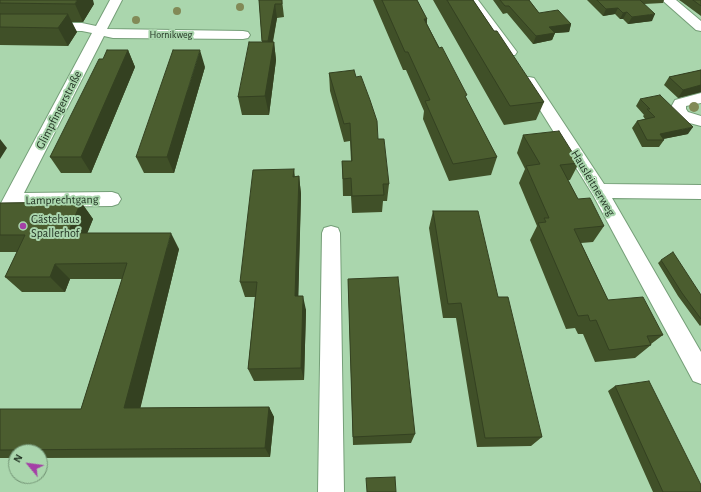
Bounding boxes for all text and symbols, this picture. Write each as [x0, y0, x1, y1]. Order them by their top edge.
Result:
street label: Hornikweg [150, 29, 192, 41]
street label: Glimpfingerstraße [33, 68, 85, 152]
street label: Hausleitnerweg [568, 147, 618, 219]
street label: Lamprechtgang [25, 192, 99, 208]
place label: Gästehaus Spallerhof [31, 212, 80, 240]
marker: Gästehaus Spallerhof [18, 221, 28, 231]
north arrow [8, 444, 48, 484]
text: N [11, 452, 25, 464]

